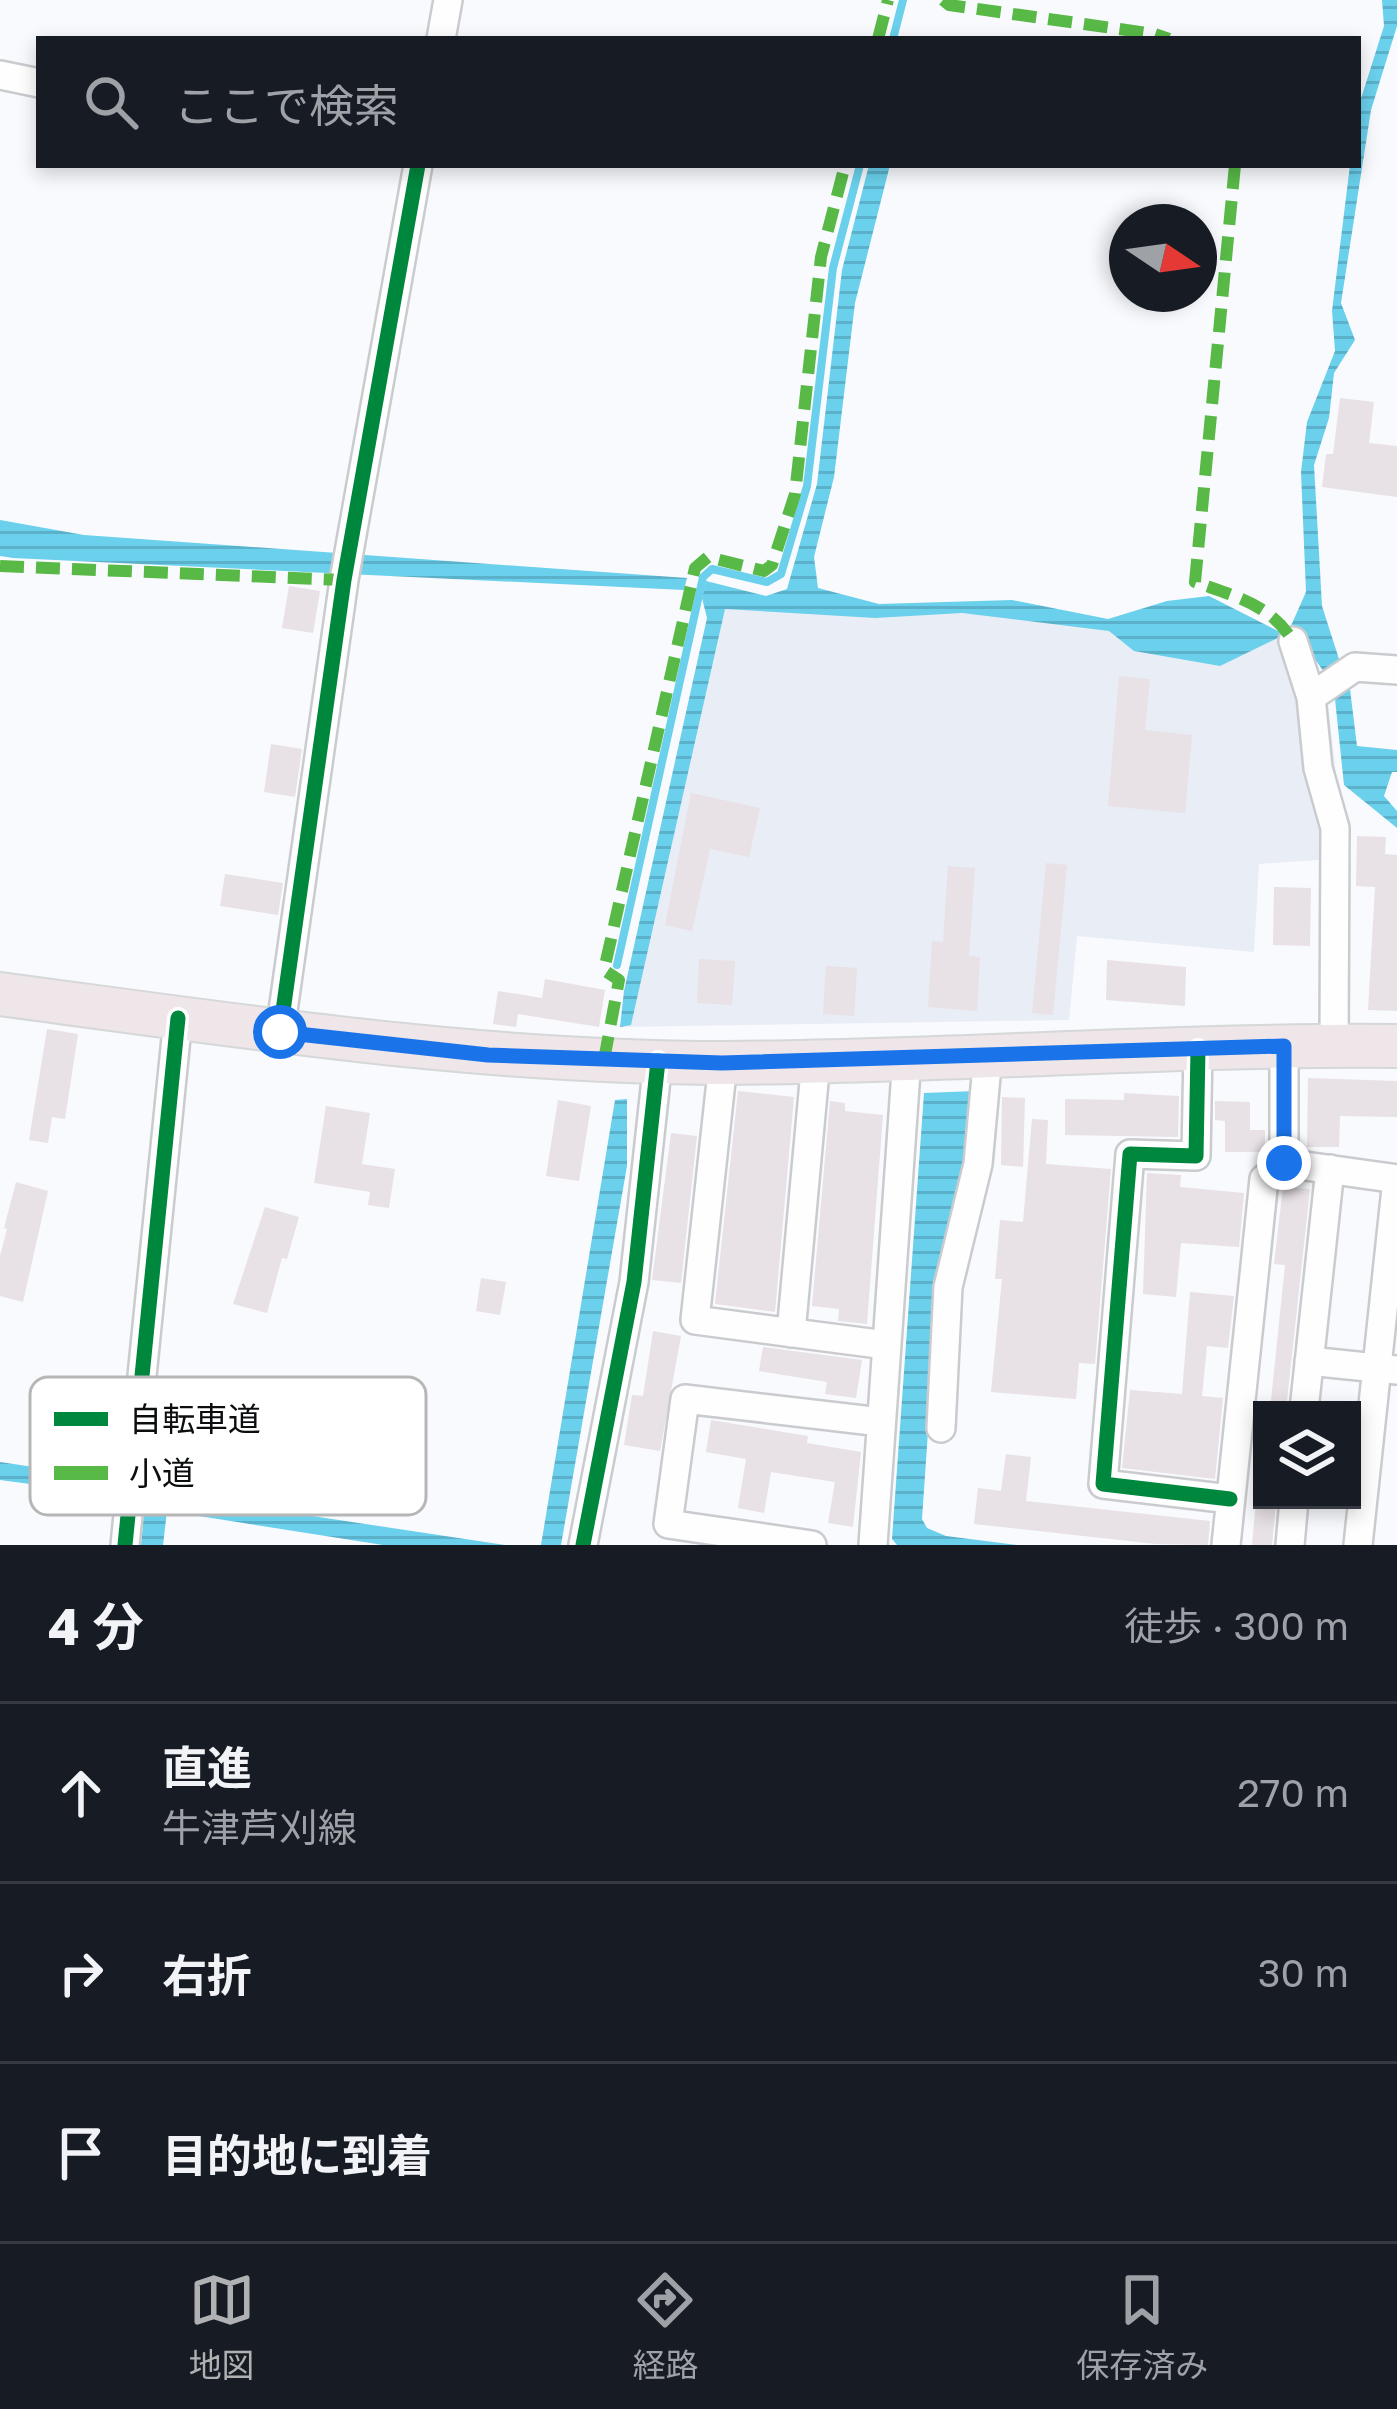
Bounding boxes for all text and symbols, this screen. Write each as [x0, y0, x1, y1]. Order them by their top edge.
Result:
search box [36, 36, 1361, 168]
icon: search [78, 69, 144, 135]
text: ここで検索 [174, 78, 399, 132]
north arrow [1109, 204, 1217, 312]
route start [253, 1005, 307, 1059]
route end [1257, 1136, 1311, 1190]
legend [30, 1377, 426, 1515]
text: 自転車道 [129, 1399, 261, 1438]
map controls [1253, 1401, 1361, 1509]
button: layers [1253, 1401, 1361, 1509]
text: 小道 [129, 1453, 195, 1492]
text: 4 分 [48, 1595, 144, 1656]
text: 徒歩 · 300 m [1124, 1602, 1349, 1649]
text: 直進 [162, 1740, 252, 1794]
icon: ahead [48, 1760, 114, 1826]
text: 270 m [1237, 1769, 1349, 1816]
text: 牛津芦刈線 [162, 1804, 357, 1851]
icon: right [48, 1940, 114, 2006]
text: 右折 [162, 1948, 252, 2002]
text: 30 m [1258, 1949, 1349, 1996]
icon: arrive [48, 2120, 114, 2186]
text: 目的地に到着 [162, 2128, 432, 2182]
tab: 地図 [189, 2267, 255, 2387]
tab: 経路 [632, 2267, 698, 2387]
tab: 保存済み [1076, 2267, 1208, 2387]

